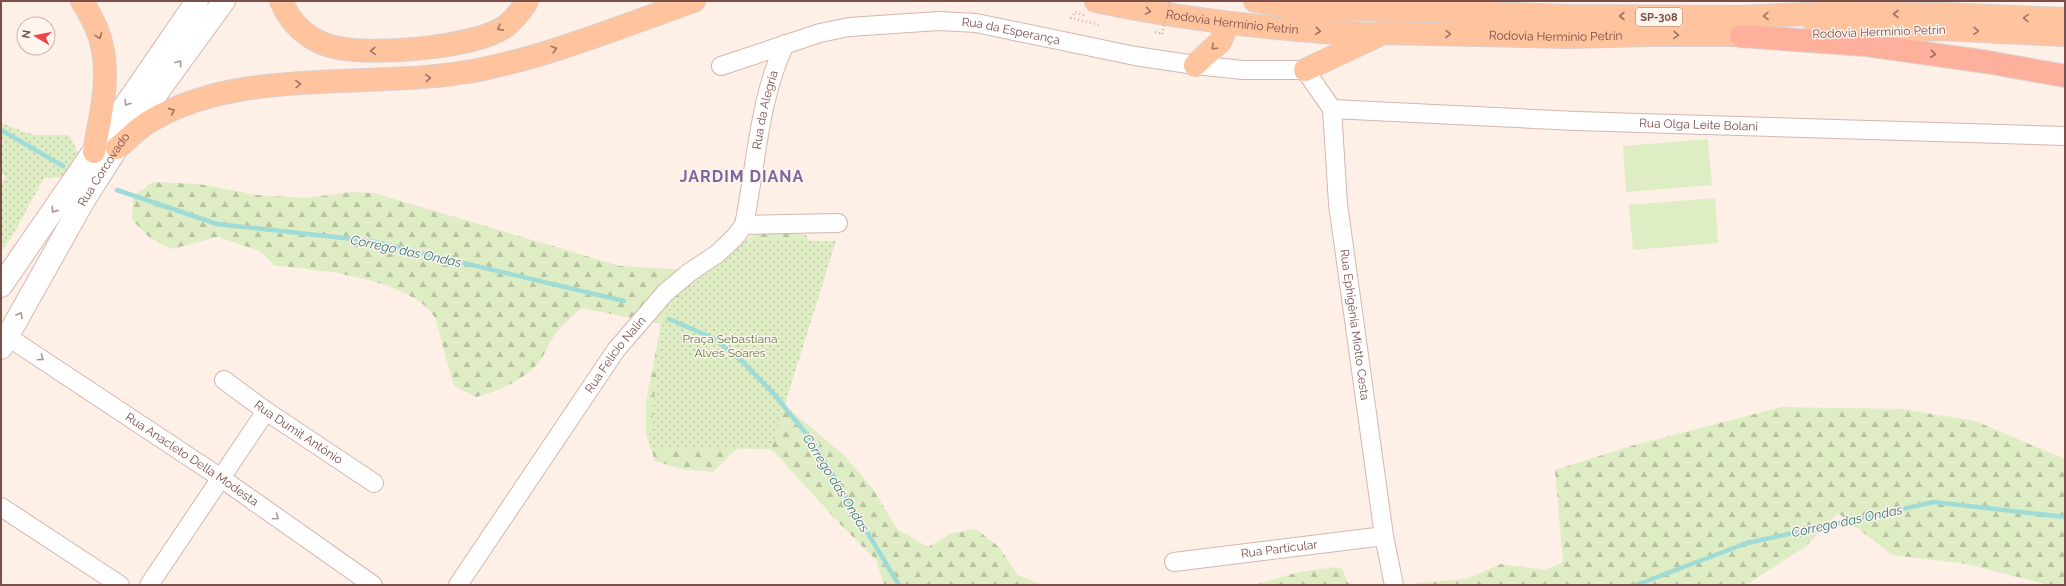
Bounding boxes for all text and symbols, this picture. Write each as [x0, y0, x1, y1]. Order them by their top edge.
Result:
one-way arrow [1145, 6, 1151, 15]
street label: Rodovia Hermínio Petrin [1165, 7, 1299, 37]
road number: SP-308 [1636, 8, 1682, 26]
one-way arrow [1893, 10, 1899, 18]
one-way arrow [1619, 12, 1625, 21]
one-way arrow [1763, 12, 1769, 21]
one-way arrow [2023, 13, 2029, 22]
street label: Rua da Esperança [961, 15, 1061, 47]
north arrow [16, 16, 56, 56]
one-way arrow [497, 23, 504, 31]
street label: Rodovia Hermínio Petrin [1812, 23, 1946, 41]
one-way arrow [1315, 27, 1321, 36]
one-way arrow [1973, 27, 1979, 35]
street label: Rodovia Hermínio Petrin [1489, 28, 1623, 44]
text: N [20, 29, 34, 40]
one-way arrow [1445, 30, 1451, 39]
one-way arrow [1673, 31, 1679, 39]
one-way arrow [94, 33, 102, 40]
one-way arrow [1212, 42, 1219, 49]
one-way arrow [550, 45, 557, 54]
one-way arrow [370, 47, 376, 56]
one-way arrow [1930, 49, 1936, 58]
one-way arrow [174, 60, 182, 67]
street label: Rua da Alegria [750, 69, 781, 150]
one-way arrow [425, 73, 431, 82]
one-way arrow [295, 80, 301, 89]
one-way arrow [125, 98, 132, 105]
one-way arrow [167, 108, 175, 116]
street label: Rua Olga Leite Bolani [1639, 116, 1758, 134]
street label: Rua Corcovado [75, 130, 133, 209]
district label: JARDIM DIANA [680, 167, 804, 186]
one-way arrow [51, 206, 59, 213]
water label: Córrego das Ondas [349, 232, 463, 270]
street label: Rua Ephigênia Miotto Cesta [1337, 248, 1372, 401]
one-way arrow [16, 312, 23, 319]
street label: Rua Felício Nalin [582, 314, 649, 396]
park label: Praça Sebastiana Alves Soares [682, 332, 778, 360]
one-way arrow [36, 354, 43, 361]
street label: Rua Dumit Antônio [251, 398, 345, 467]
street label: Rua Anacleto Della Modesta [123, 410, 261, 509]
water label: Córrego das Ondas [800, 431, 872, 535]
water label: Córrego das Ondas [1790, 502, 1904, 540]
one-way arrow [272, 512, 279, 520]
street label: Rua Particular [1240, 537, 1319, 561]

